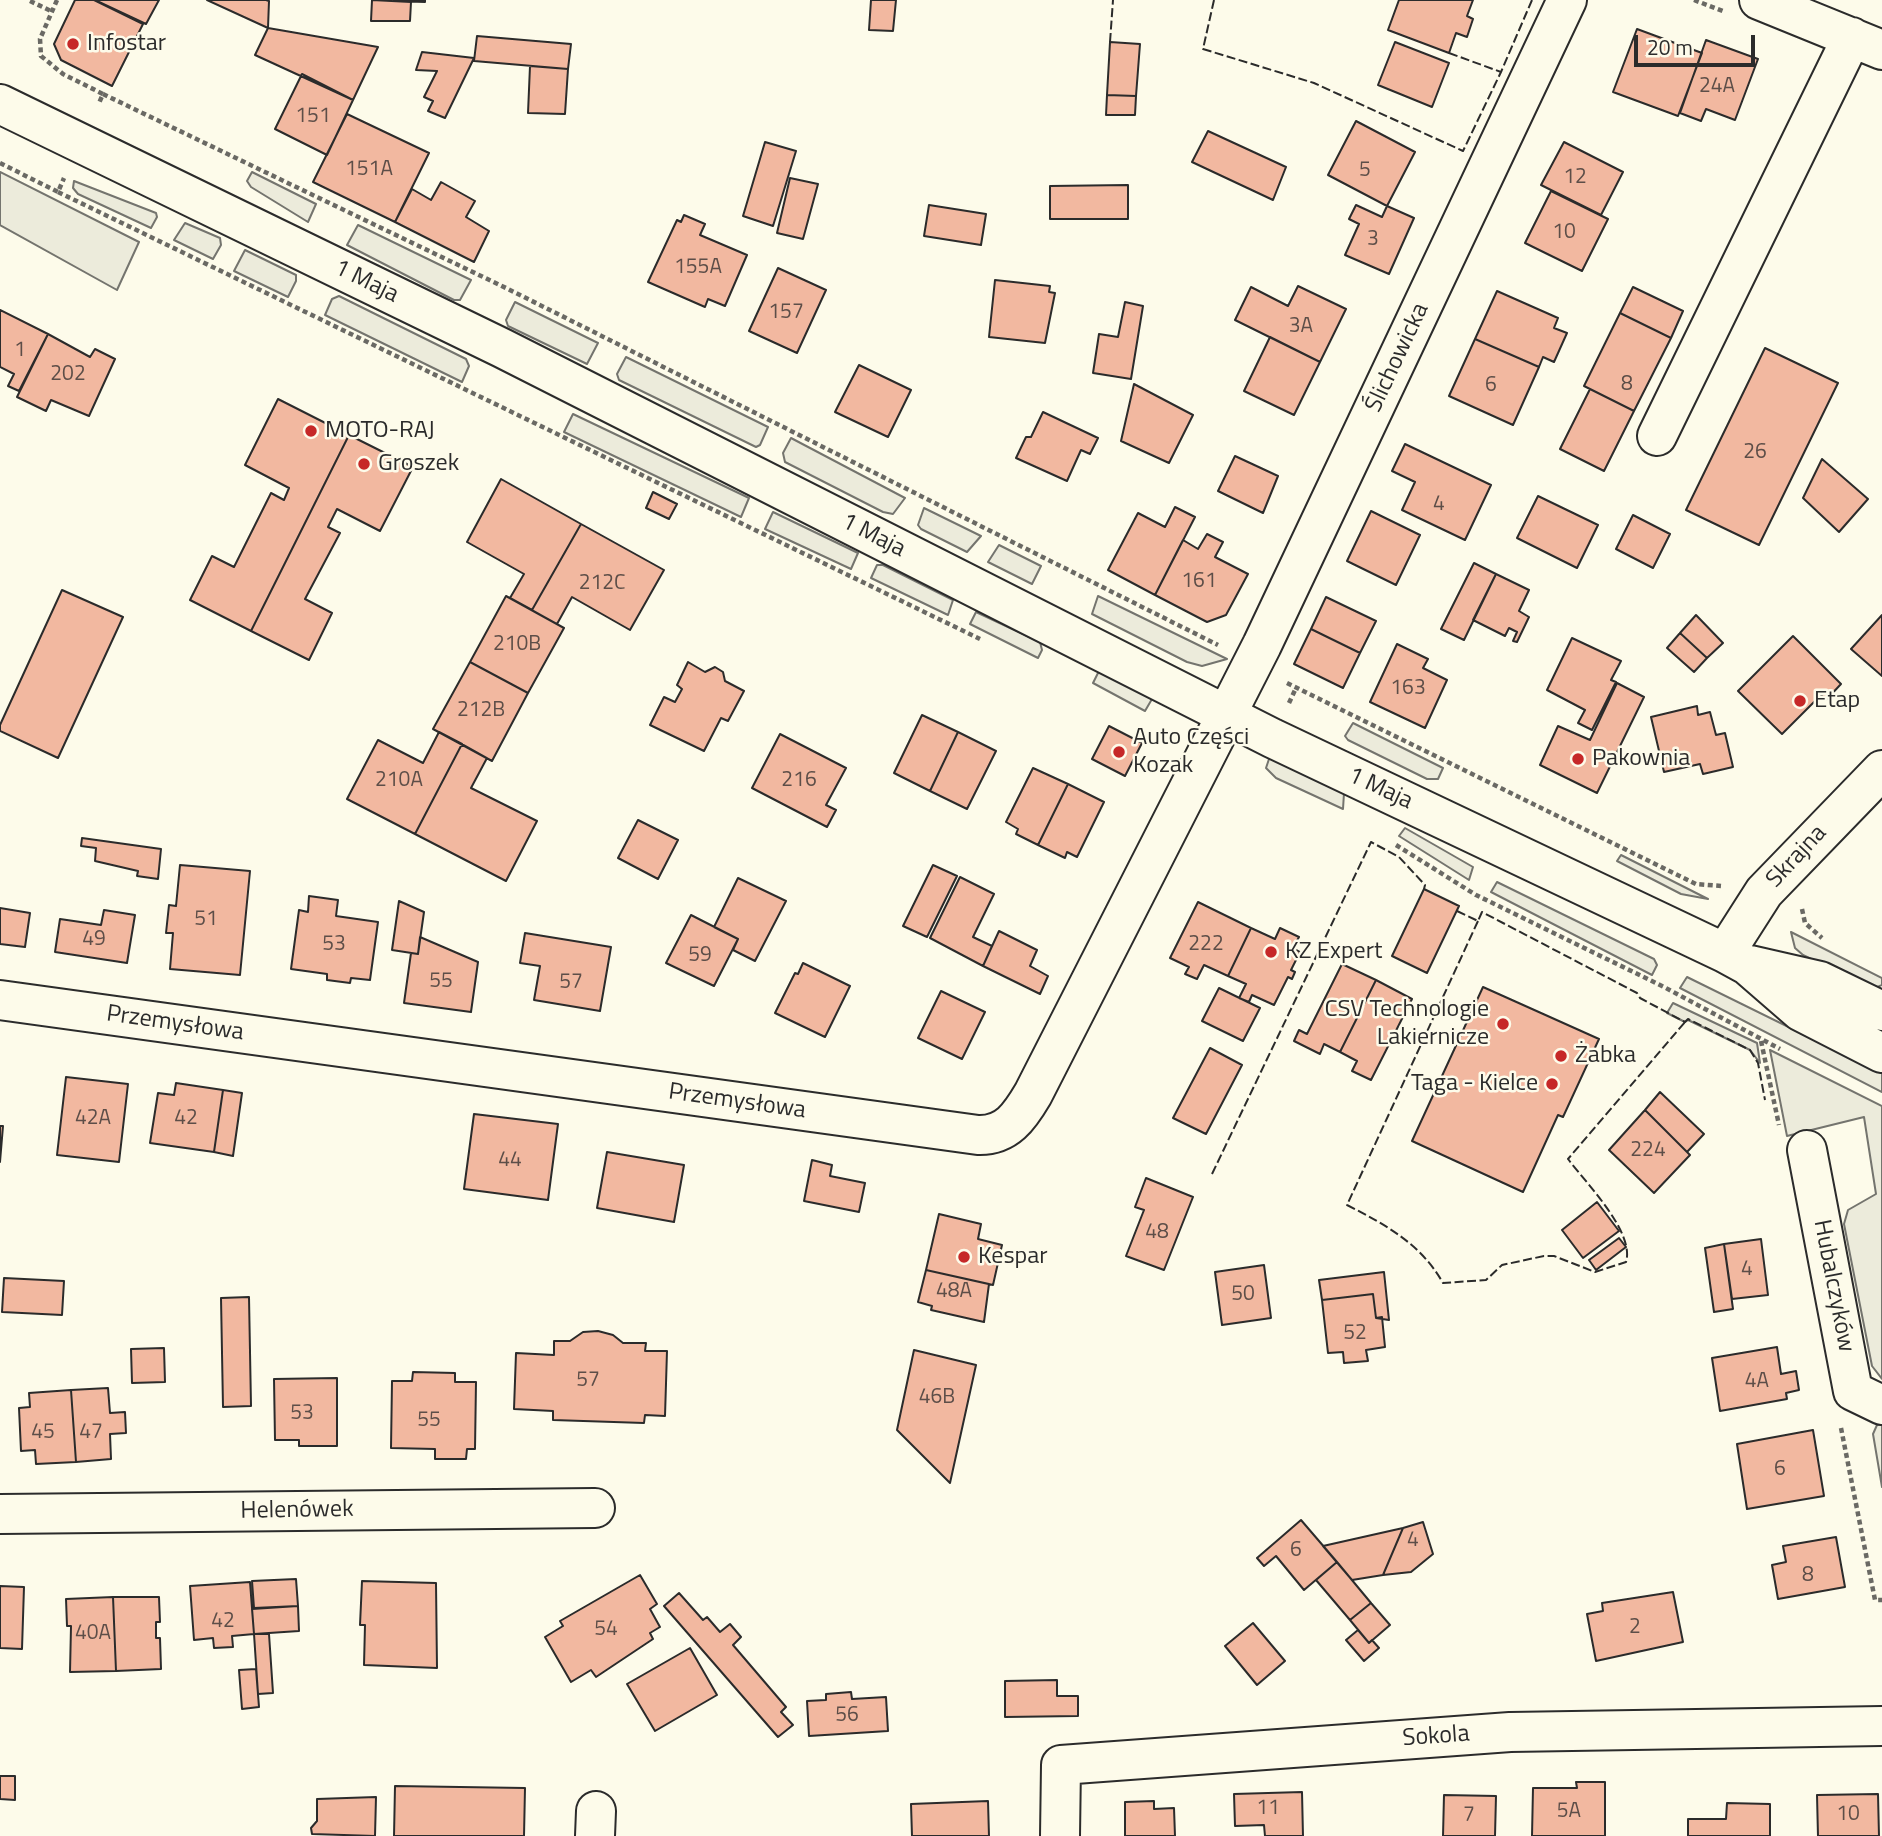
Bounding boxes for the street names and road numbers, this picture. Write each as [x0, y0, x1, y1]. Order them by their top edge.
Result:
street label: 1 Maja [329, 254, 403, 310]
street label: Ślichowicka [1360, 299, 1436, 417]
street label: 1 Maja [836, 508, 910, 564]
street label: 1 Maja [1343, 762, 1417, 816]
street label: Skrajna [1761, 820, 1833, 894]
street label: Przemysłowa [105, 1000, 245, 1048]
street label: Przemysłowa [667, 1078, 807, 1126]
street label: Hubalczyków [1806, 1217, 1860, 1355]
street label: Helenówek [240, 1496, 354, 1526]
street label: Sokola [1402, 1720, 1470, 1754]

